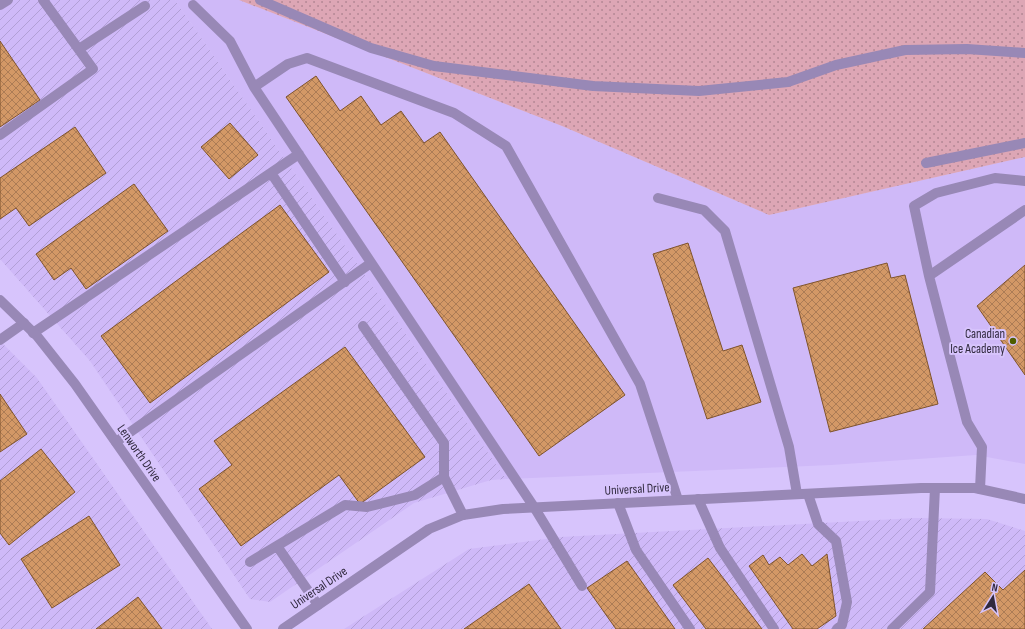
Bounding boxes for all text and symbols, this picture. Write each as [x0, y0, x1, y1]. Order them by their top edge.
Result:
place label: Canadian Ice Academy [950, 326, 1005, 357]
marker: Canadian Ice Academy [1008, 336, 1018, 346]
street label: Lenworth Drive [113, 421, 165, 485]
street label: Universal Drive [604, 479, 670, 499]
street label: Universal Drive [288, 563, 350, 613]
north arrow [973, 577, 1013, 617]
text: N [991, 581, 999, 595]

